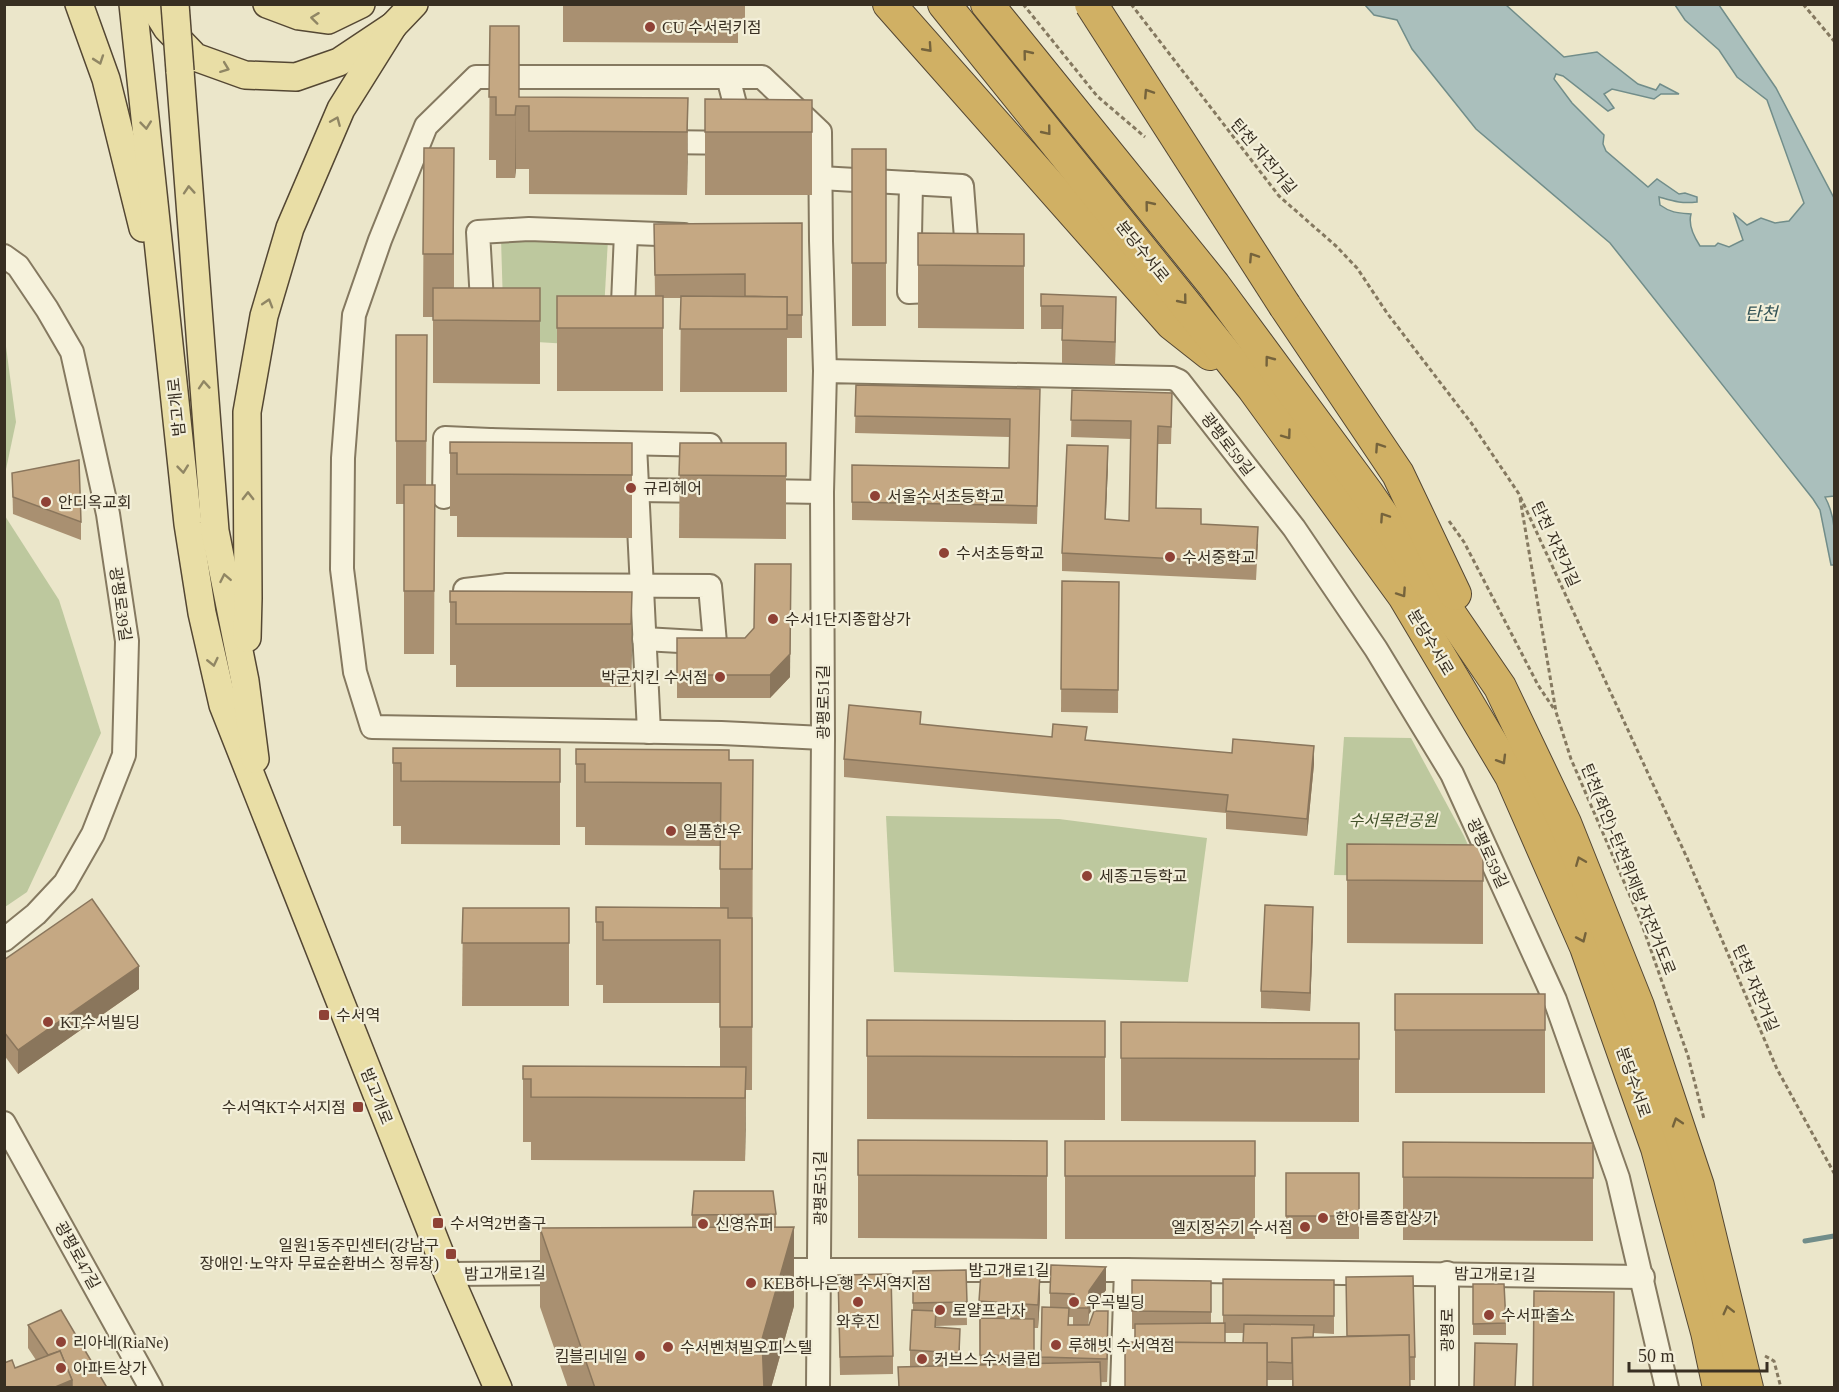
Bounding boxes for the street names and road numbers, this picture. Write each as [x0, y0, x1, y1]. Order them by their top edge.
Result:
street label: 탄천 자전거길 [1227, 115, 1300, 197]
street label: 분당수서로 [1113, 217, 1173, 285]
street label: 밤고개로 [165, 377, 188, 437]
street label: 광평로59길 [1198, 410, 1257, 479]
street label: 탄천 자전거길 [1528, 499, 1583, 590]
street label: 광평로39길 [107, 566, 134, 642]
street label: 분당수서로 [1404, 606, 1457, 678]
street label: 광평로51길 [815, 665, 832, 739]
street label: 탄천(좌안)-탄천위제방 자전거도로 [1577, 761, 1679, 978]
street label: 광평로59길 [1464, 816, 1511, 891]
street label: 탄천 자전거길 [1730, 942, 1781, 1034]
street label: 분당수서로 [1614, 1045, 1654, 1120]
street label: 밤고개로 [358, 1066, 396, 1127]
street label: 광평로51길 [812, 1151, 829, 1225]
street label: 광평로47길 [52, 1218, 103, 1292]
street label: 밤고개로1길 [968, 1262, 1050, 1279]
street label: 밤고개로1길 [464, 1264, 546, 1283]
street label: 밤고개로1길 [1454, 1265, 1536, 1284]
street label: 광평로 [1439, 1308, 1456, 1352]

